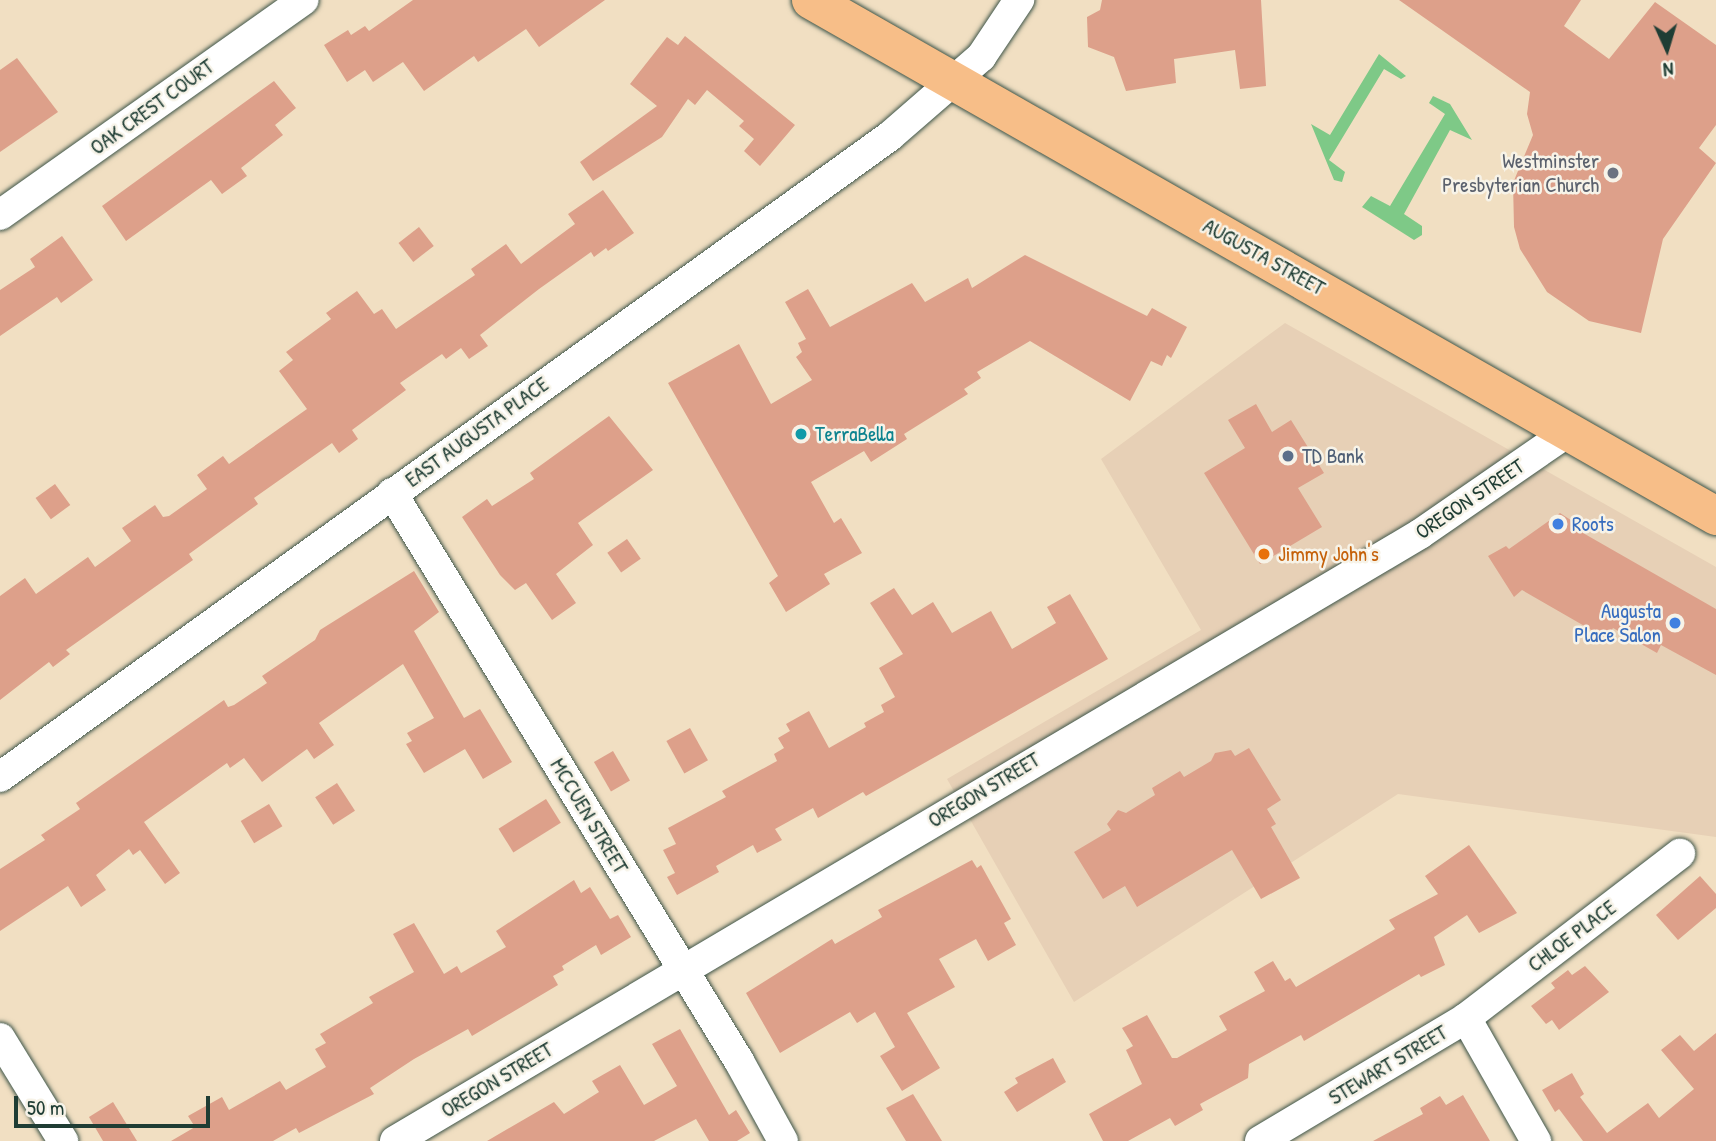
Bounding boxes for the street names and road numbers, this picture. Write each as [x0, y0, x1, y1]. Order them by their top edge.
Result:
street label: OAK CREST COURT [85, 54, 219, 160]
street label: AUGUSTA STREET [1199, 213, 1329, 301]
street label: EAST AUGUSTA PLACE [401, 372, 553, 492]
street label: OREGON STREET [1411, 453, 1529, 545]
street label: OREGON STREET [924, 747, 1044, 833]
street label: MCCUEN STREET [545, 754, 633, 878]
street label: CHLOE PLACE [1523, 895, 1621, 977]
street label: STEWART STREET [1324, 1020, 1452, 1110]
street label: OREGON STREET [437, 1037, 557, 1123]

